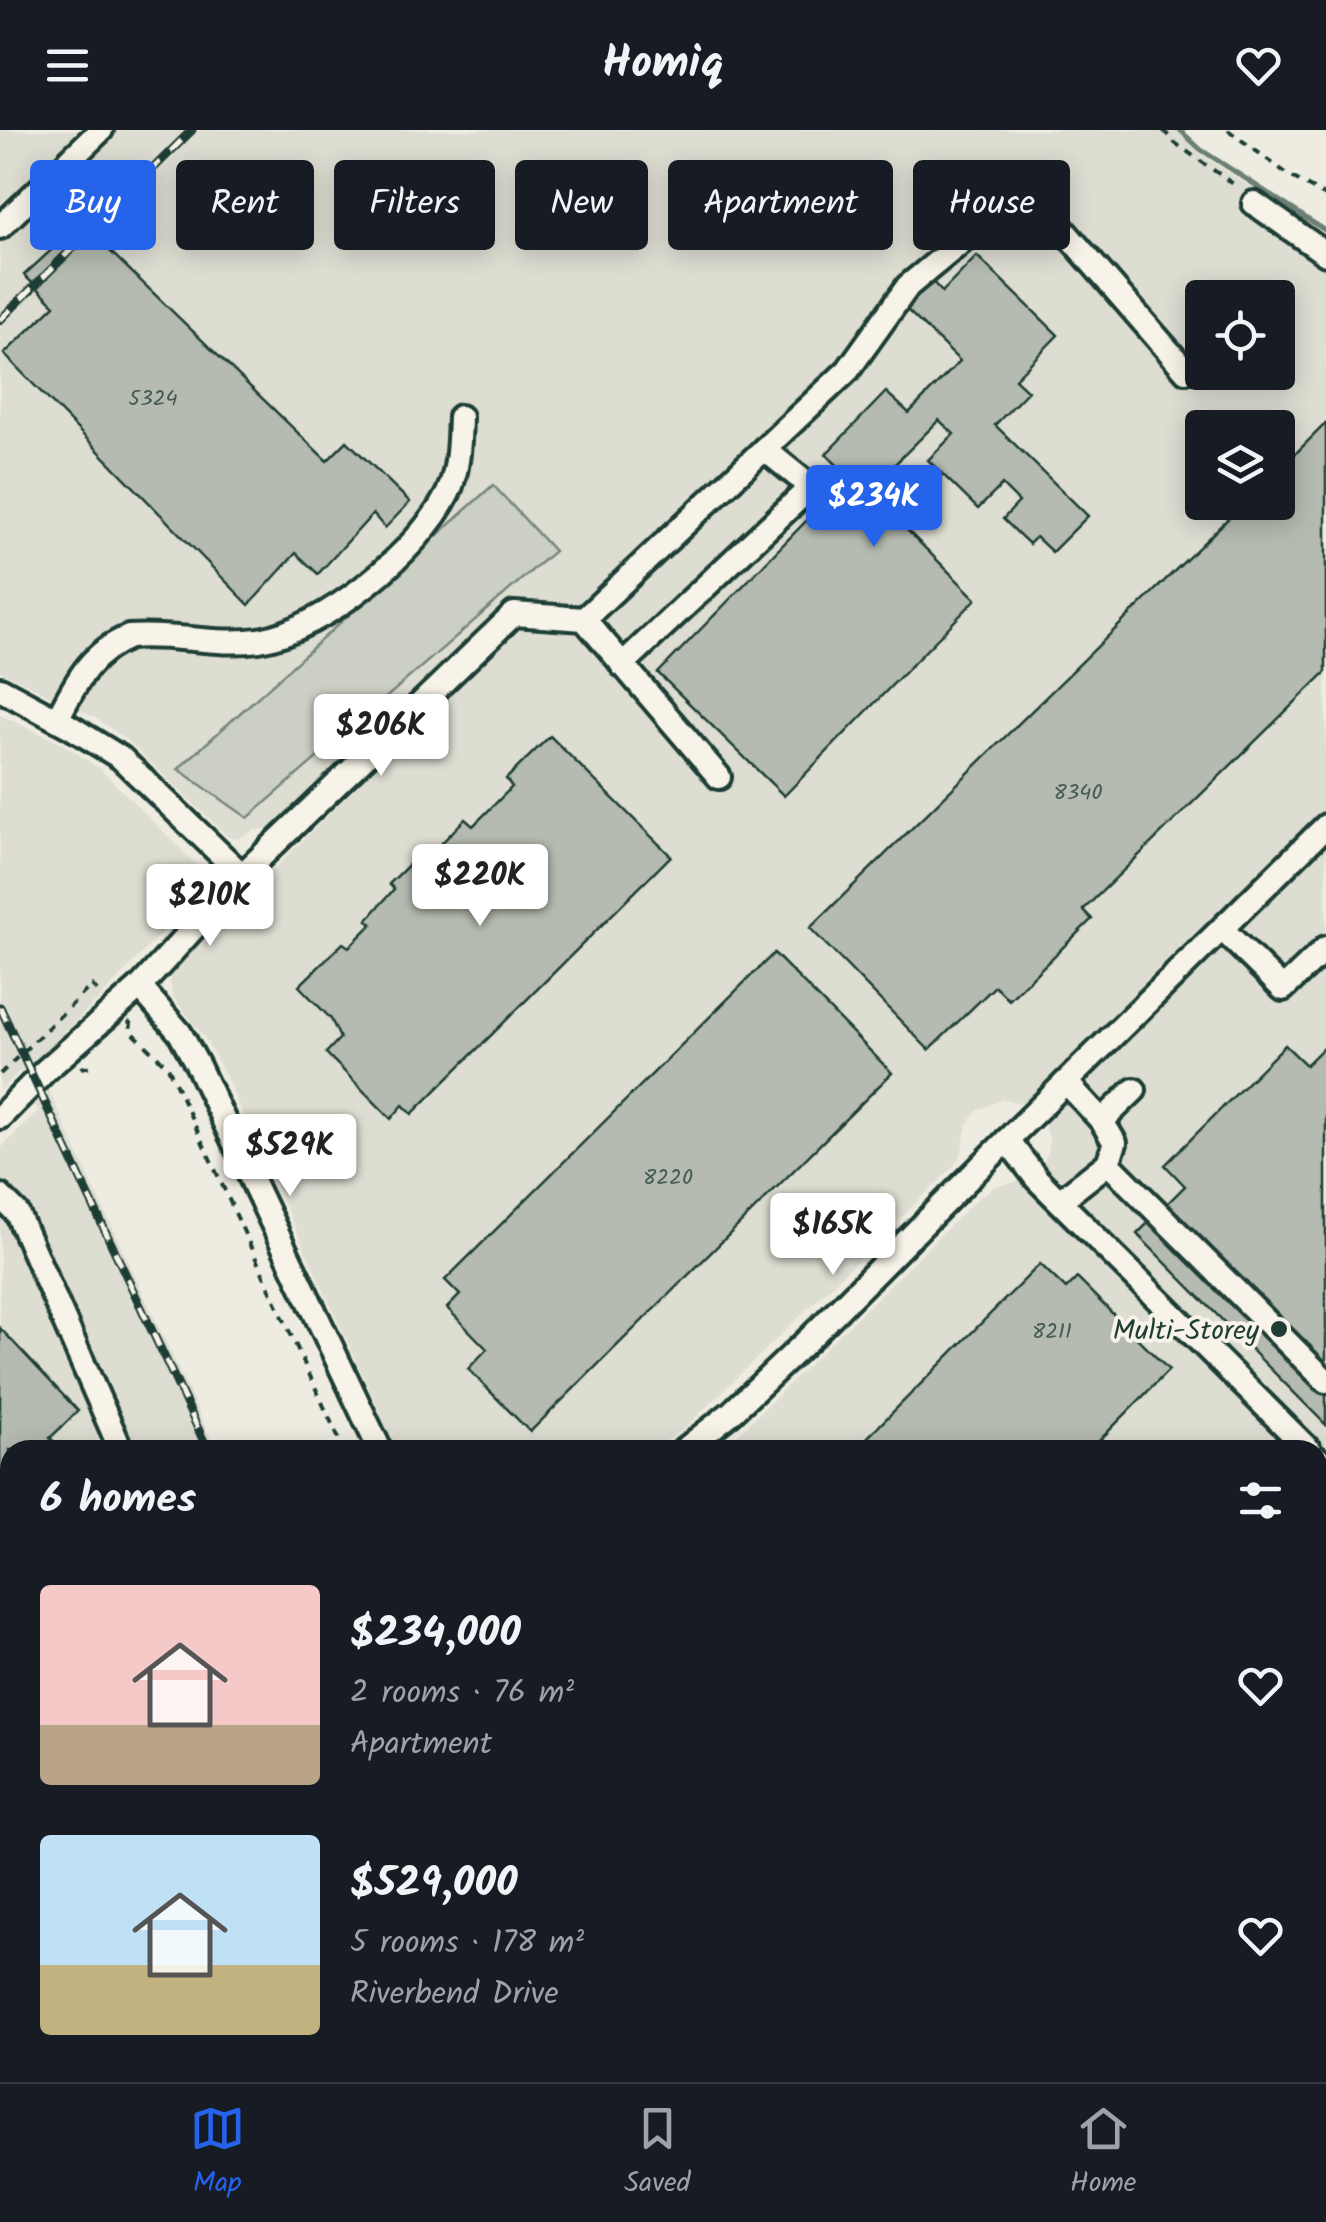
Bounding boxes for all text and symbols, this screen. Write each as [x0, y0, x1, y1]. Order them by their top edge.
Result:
text: Homiq [602, 29, 724, 101]
icon: menu [40, 38, 95, 93]
icon: heart [1231, 38, 1286, 93]
chip: Buy [30, 160, 156, 250]
chip: Rent [176, 160, 314, 250]
chip: Filters [334, 160, 495, 250]
chip: New [515, 160, 648, 250]
chip: Apartment [668, 160, 893, 250]
chip: House [913, 160, 1070, 250]
map controls [1185, 280, 1295, 520]
button: locate [1185, 280, 1295, 390]
house number: 5324 [128, 382, 178, 417]
button: layers [1185, 410, 1295, 520]
pin: $234K [804, 465, 944, 550]
text: $234K [828, 472, 920, 523]
pin: $206K [311, 694, 451, 779]
text: $206K [336, 701, 426, 752]
house number: 8340 [1054, 776, 1102, 811]
pin: $220K [410, 844, 550, 929]
text: $220K [434, 851, 526, 902]
pin: $210K [140, 864, 280, 949]
text: $210K [169, 871, 251, 922]
pin: $529K [220, 1114, 360, 1199]
text: $529K [245, 1121, 335, 1172]
house number: 8220 [643, 1161, 693, 1196]
pin: $165K [763, 1193, 903, 1278]
text: $165K [792, 1200, 874, 1251]
place label: Multi-Storey [1113, 1309, 1260, 1354]
house number: 8211 [1032, 1315, 1072, 1350]
marker: Multi-Storey [1268, 1318, 1290, 1340]
text: 6 homes [40, 1467, 196, 1534]
icon: filters [1233, 1473, 1288, 1528]
text: $234,000 [350, 1601, 521, 1668]
icon: home [120, 1625, 240, 1745]
icon: heart [1233, 1658, 1288, 1713]
text: 2 rooms · 76 m² [350, 1668, 574, 1719]
text: Apartment [350, 1719, 492, 1770]
text: $529,000 [350, 1851, 518, 1918]
icon: home [120, 1875, 240, 1995]
icon: heart [1233, 1908, 1288, 1963]
text: 5 rooms · 178 m² [350, 1918, 584, 1969]
text: Riverbend Drive [350, 1969, 559, 2020]
tab: Map [190, 2101, 245, 2206]
tab: Saved [624, 2101, 691, 2206]
tab: Home [1070, 2101, 1136, 2206]

